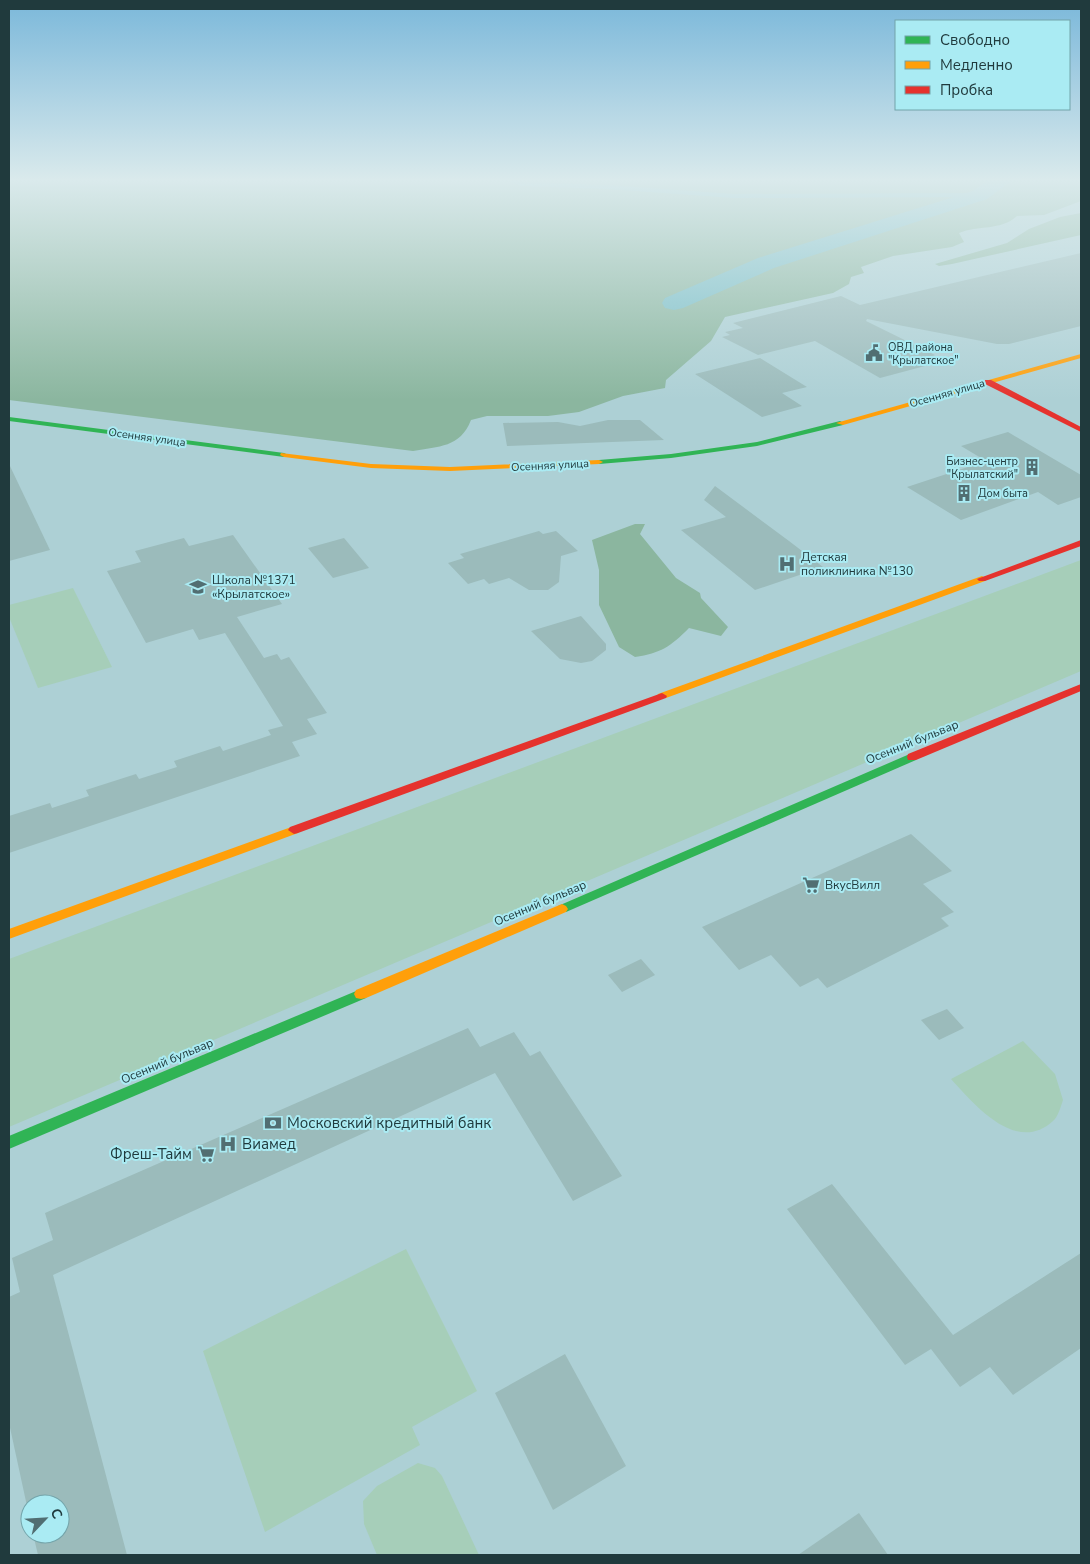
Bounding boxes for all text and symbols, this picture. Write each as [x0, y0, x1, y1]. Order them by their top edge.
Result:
legend [895, 20, 1070, 110]
text: Свободно [940, 30, 1010, 50]
text: Медленно [940, 55, 1013, 75]
text: Пробка [940, 80, 993, 100]
place label: ОВД района "Крылатское" [888, 340, 959, 368]
public building icon: ОВД района "Крылатское" [864, 343, 884, 363]
street label: Осенняя улица [908, 376, 987, 411]
street label: Осенняя улица [107, 425, 187, 450]
place label: Бизнес-центр "Крылатский" [946, 454, 1018, 482]
street label: Осенняя улица [511, 456, 589, 475]
building icon: Бизнес-центр "Крылатский" [1022, 457, 1042, 477]
building icon: Дом быта [954, 483, 974, 503]
place label: Дом быта [978, 486, 1028, 501]
place label: Детская поликлиника №130 [801, 549, 913, 579]
hospital icon: Детская поликлиника №130 [777, 554, 797, 574]
place label: Школа №1371 «Крылатское» [212, 572, 296, 602]
school or university icon: Школа №1371 «Крылатское» [188, 577, 208, 597]
street label: Осенний бульвар [863, 716, 961, 768]
supermarket icon: ВкусВилл [801, 875, 821, 895]
street label: Осенний бульвар [491, 876, 589, 930]
place label: ВкусВилл [825, 877, 880, 893]
street label: Осенний бульвар [118, 1034, 216, 1088]
bank icon: Московский кредитный банк [263, 1113, 283, 1133]
place label: Московский кредитный банк [287, 1113, 491, 1133]
hospital icon: Виамед [218, 1134, 238, 1154]
place label: Виамед [242, 1134, 296, 1154]
place label: Фреш-Тайм [110, 1144, 192, 1164]
supermarket icon: Фреш-Тайм [196, 1144, 216, 1164]
north arrow [20, 1494, 70, 1544]
text: С [46, 1505, 67, 1522]

